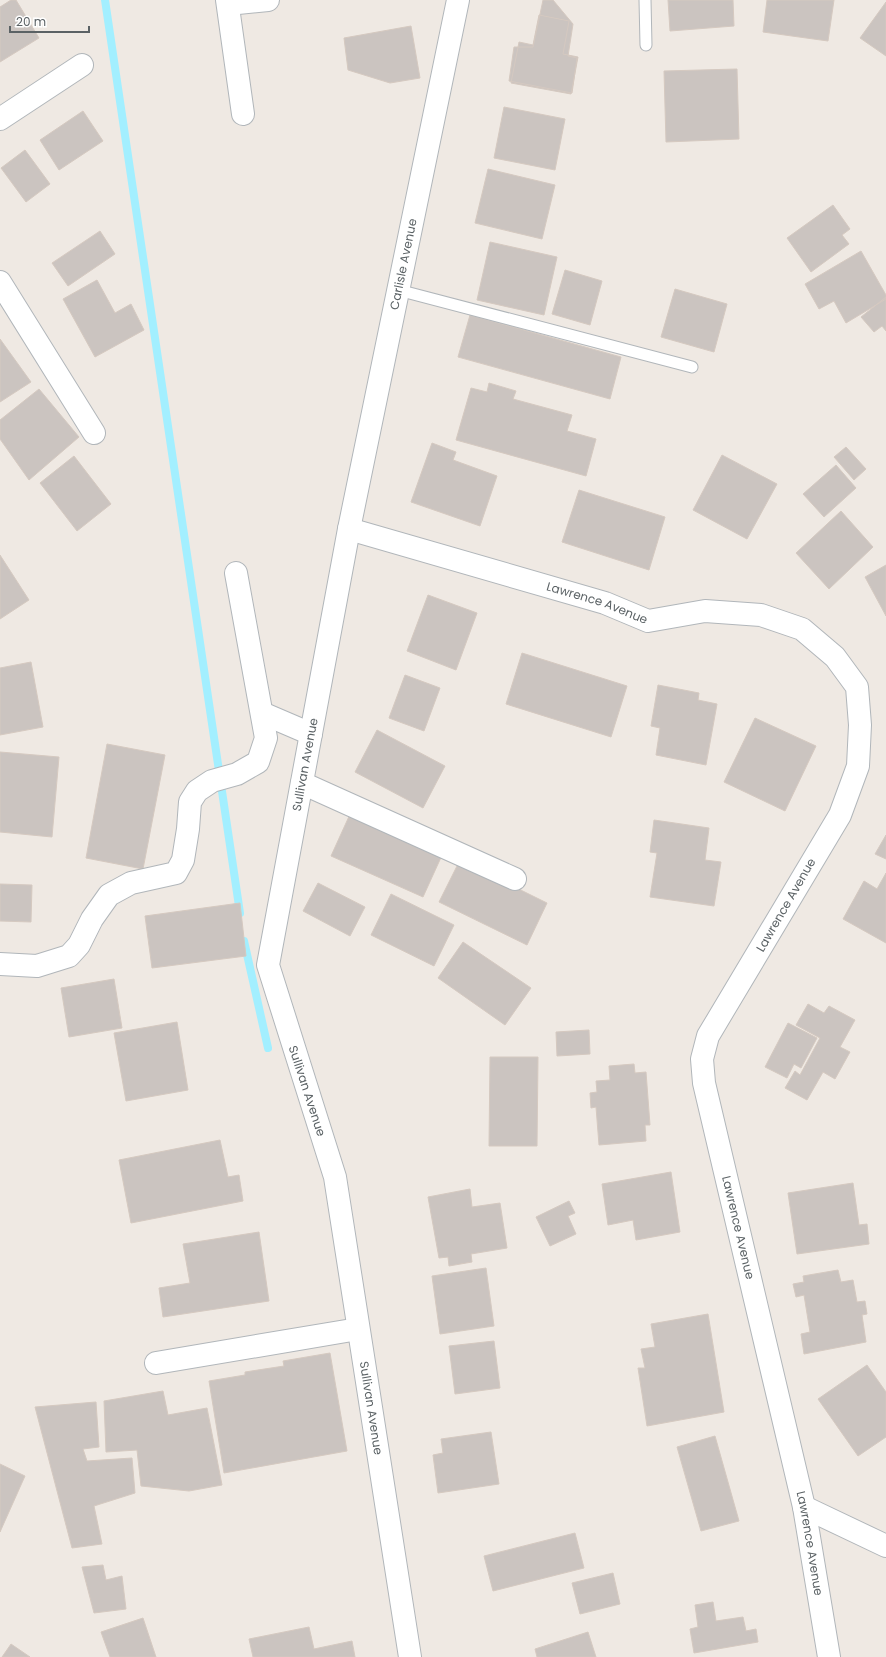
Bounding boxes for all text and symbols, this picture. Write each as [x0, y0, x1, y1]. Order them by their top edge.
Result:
scale bar [10, 8, 89, 34]
text: 20 m [16, 13, 46, 30]
street label: Carlisle Avenue [385, 217, 421, 311]
street label: Lawrence Avenue [545, 578, 650, 628]
street label: Sullivan Avenue [288, 717, 322, 812]
street label: Lawrence Avenue [752, 855, 819, 955]
street label: Sullivan Avenue [285, 1043, 330, 1138]
street label: Lawrence Avenue [718, 1174, 759, 1281]
street label: Sullivan Avenue [356, 1360, 387, 1456]
street label: Lawrence Avenue [793, 1489, 828, 1597]

